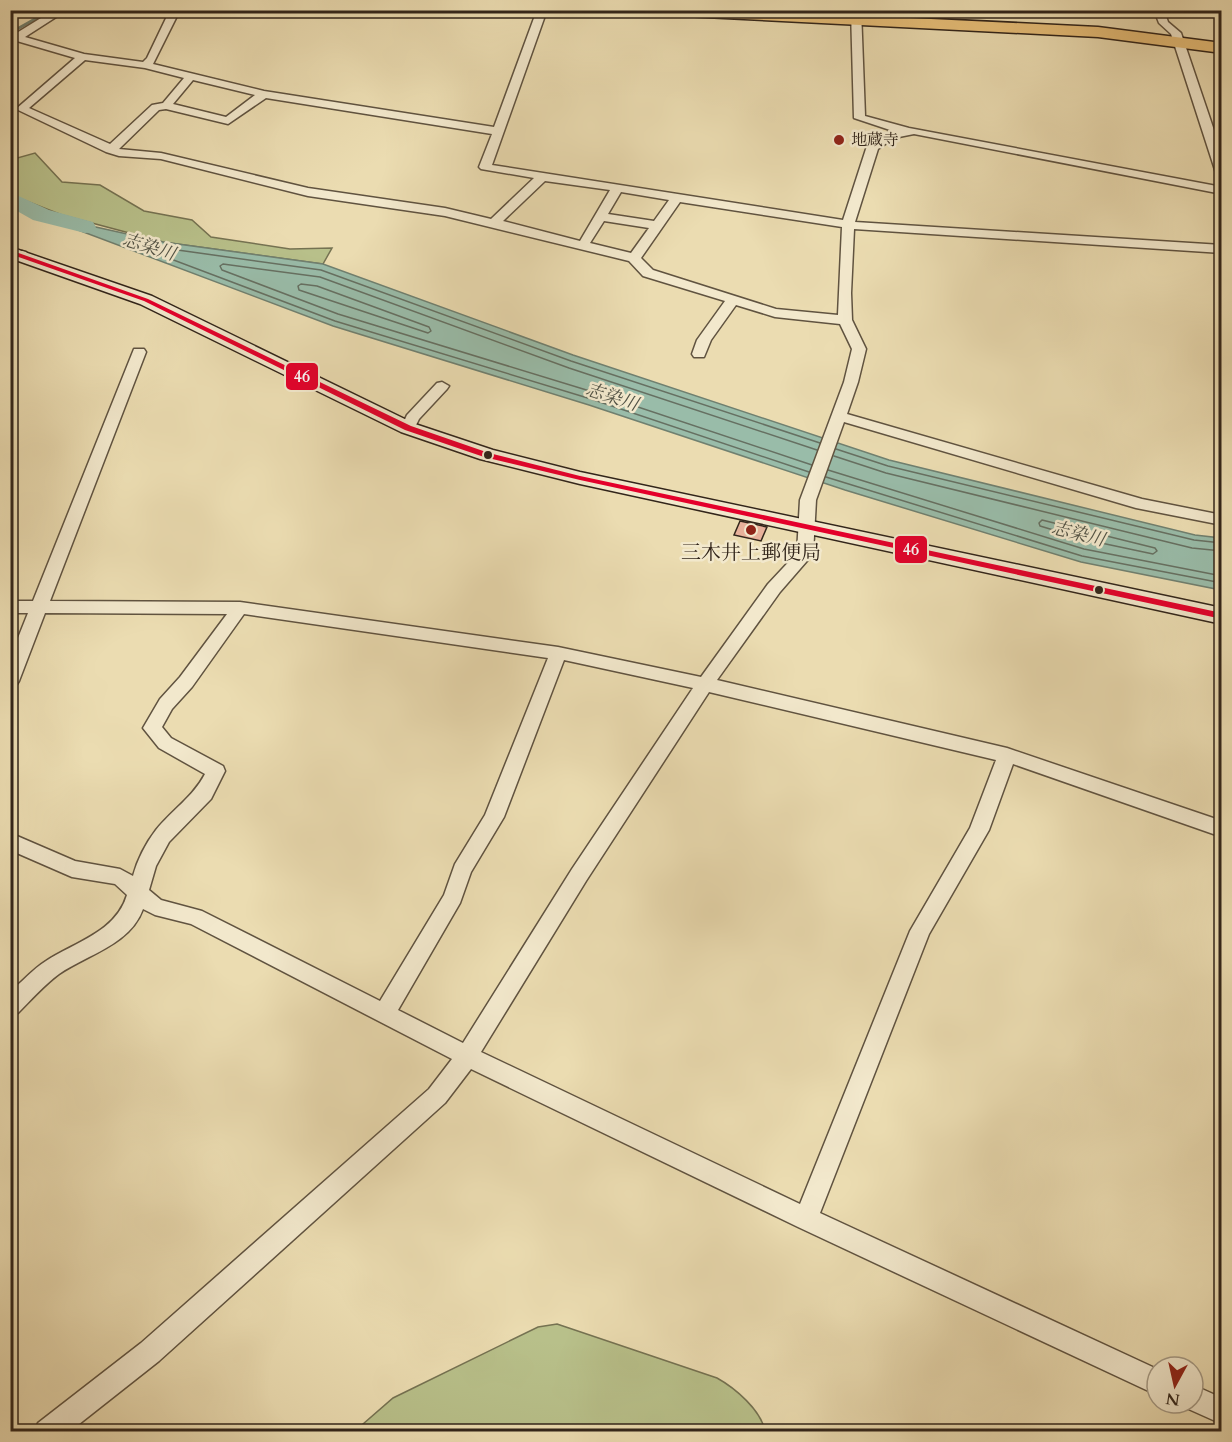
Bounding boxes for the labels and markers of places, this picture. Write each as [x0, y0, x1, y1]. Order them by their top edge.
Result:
place label: 地蔵寺 [851, 129, 899, 151]
marker: 地蔵寺 [832, 133, 846, 147]
unlabelled marker [482, 449, 494, 461]
marker: 三木井上郵便局 [744, 523, 758, 537]
place label: 三木井上郵便局 [681, 539, 821, 566]
unlabelled marker [1093, 584, 1105, 596]

